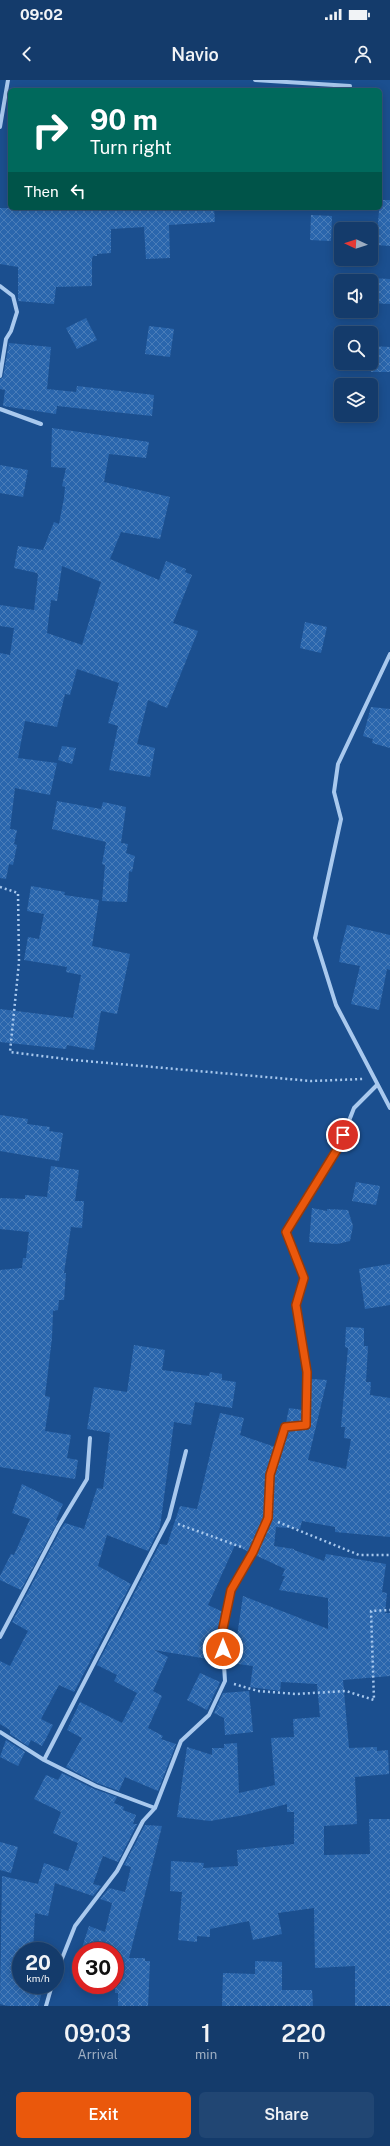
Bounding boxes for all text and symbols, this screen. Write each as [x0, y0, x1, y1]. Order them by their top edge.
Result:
text: 09:02 [20, 6, 63, 23]
icon: back [16, 43, 38, 65]
icon: person [352, 43, 374, 65]
text: Navio [171, 44, 219, 65]
text: 90 m [90, 103, 158, 136]
icon: right [24, 104, 76, 156]
text: Turn right [90, 137, 172, 158]
icon: left [67, 180, 89, 202]
text: Then [24, 183, 59, 200]
north arrow [334, 222, 378, 266]
map controls [334, 222, 378, 422]
button: sound [334, 274, 378, 318]
button: search [334, 326, 378, 370]
button: layers [334, 378, 378, 422]
pin [326, 1118, 360, 1152]
icon: arrive [332, 1124, 354, 1146]
position arrow [202, 1628, 244, 1670]
speed limit sign: 30 [72, 1942, 124, 1994]
text: 20 [25, 1951, 51, 1975]
text: km/h [26, 1972, 50, 1984]
text: 09:03 [64, 2019, 131, 2047]
text: 1 [201, 2019, 211, 2047]
text: 220 [281, 2019, 326, 2047]
text: Arrival [77, 2047, 118, 2062]
text: min [195, 2047, 217, 2062]
text: m [298, 2047, 309, 2062]
button: Exit [16, 2092, 191, 2138]
button: Share [199, 2092, 374, 2138]

